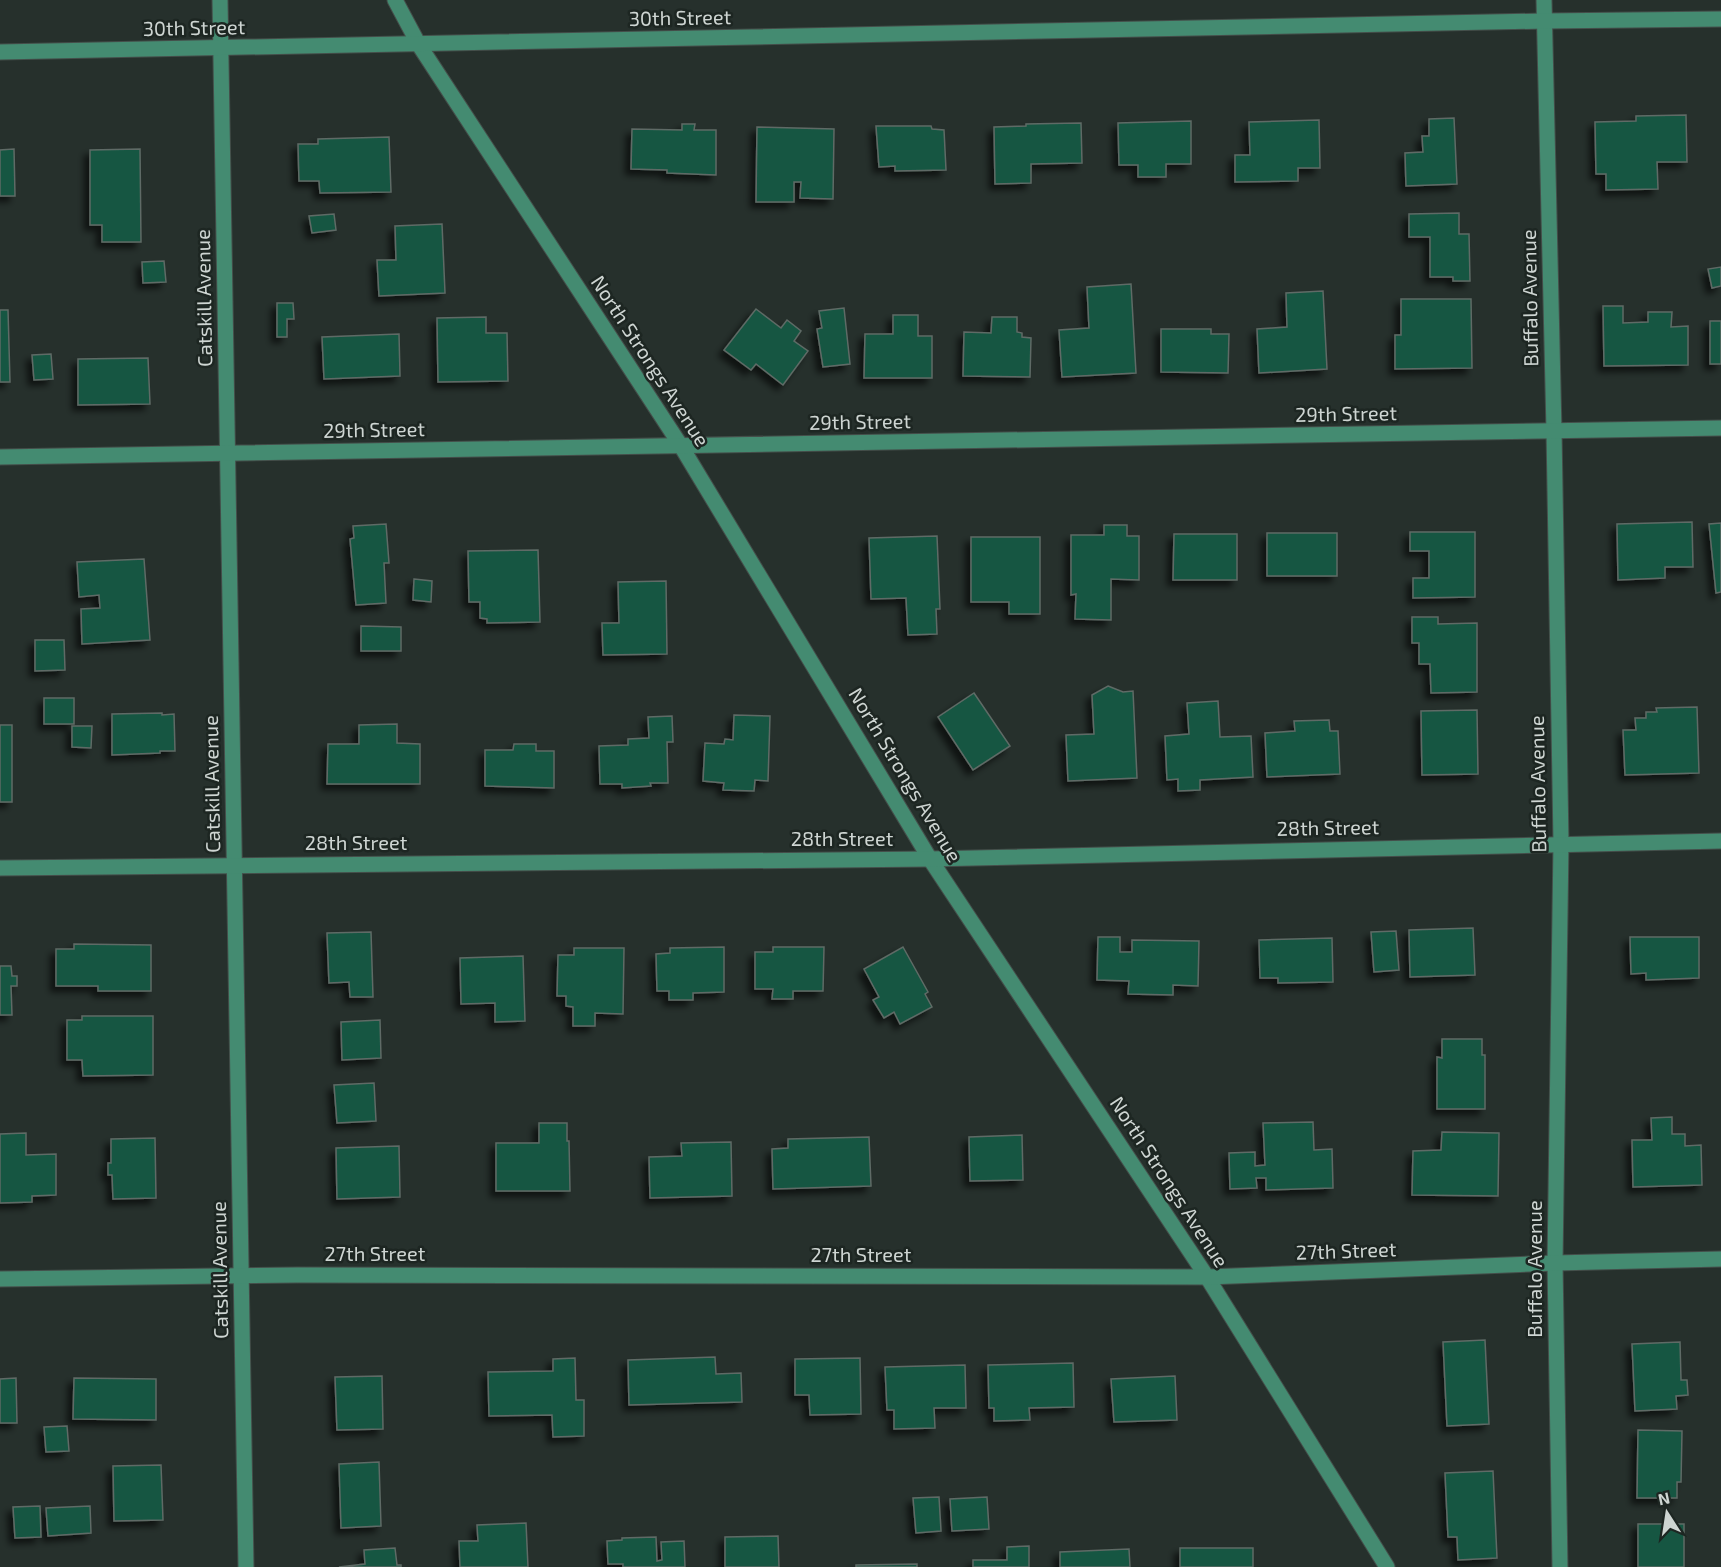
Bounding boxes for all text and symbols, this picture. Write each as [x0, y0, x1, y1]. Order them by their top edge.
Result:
street label: 30th Street [629, 4, 732, 30]
street label: 30th Street [143, 14, 246, 40]
street label: Catskill Avenue [190, 229, 216, 367]
street label: Buffalo Avenue [1516, 229, 1542, 367]
street label: North Strongs Avenue [587, 270, 715, 450]
street label: 29th Street [1295, 400, 1398, 426]
street label: 29th Street [809, 408, 912, 434]
street label: 29th Street [323, 416, 426, 442]
street label: North Strongs Avenue [844, 683, 967, 866]
street label: Catskill Avenue [198, 715, 224, 853]
street label: Buffalo Avenue [1524, 715, 1550, 853]
street label: 28th Street [1276, 814, 1380, 840]
street label: 28th Street [791, 826, 894, 850]
street label: 28th Street [305, 830, 408, 854]
street label: North Strongs Avenue [1106, 1091, 1234, 1271]
street label: Buffalo Avenue [1522, 1200, 1546, 1338]
street label: Catskill Avenue [206, 1201, 232, 1339]
street label: 27th Street [1295, 1236, 1397, 1264]
street label: 27th Street [325, 1241, 426, 1265]
street label: 27th Street [811, 1242, 912, 1266]
north arrow [1637, 1483, 1697, 1543]
text: N [1656, 1487, 1671, 1508]

